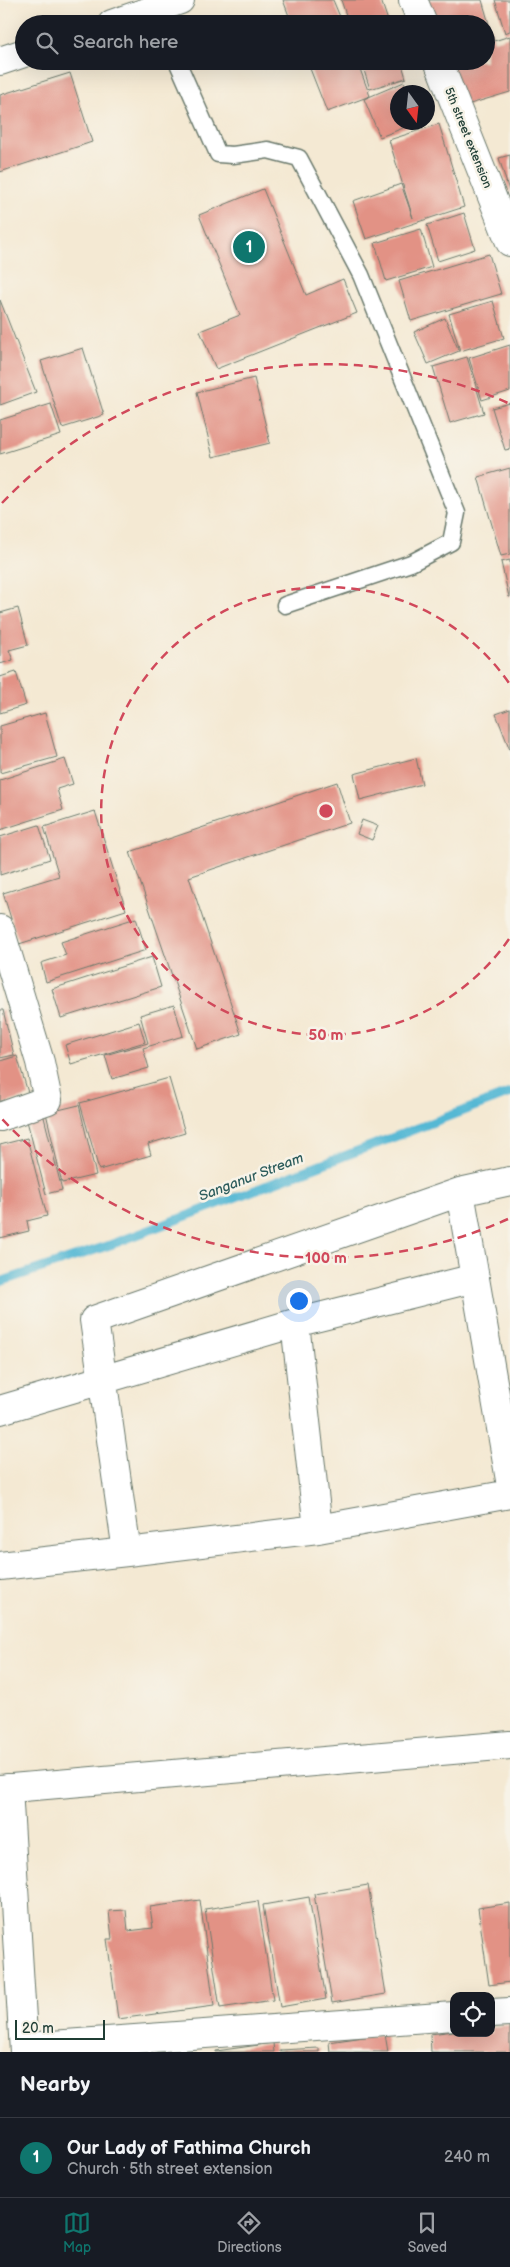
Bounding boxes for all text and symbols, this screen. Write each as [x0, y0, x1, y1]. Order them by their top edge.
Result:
search box [15, 15, 495, 70]
icon: search [33, 29, 61, 57]
text: Search here [73, 31, 178, 54]
north arrow [390, 85, 435, 130]
street label: 5th street extension [441, 85, 495, 191]
pin: 1 [233, 228, 265, 266]
centre of rings [317, 802, 335, 820]
text: 50 m [309, 1026, 344, 1045]
water label: Sanganur Stream [196, 1149, 306, 1205]
text: 100 m [305, 1249, 347, 1268]
your location [286, 1288, 312, 1314]
map controls [450, 1992, 495, 2037]
button: locate [450, 1992, 495, 2037]
scale bar [15, 2017, 105, 2040]
text: 20 m [22, 2020, 54, 2037]
text: Nearby [20, 2072, 90, 2097]
text: Our Lady of Fathima Church [67, 2137, 311, 2160]
text: 1 [33, 2148, 39, 2167]
text: 240 m [444, 2148, 490, 2167]
text: Church · 5th street extension [67, 2160, 273, 2179]
tab: Map [63, 2209, 91, 2256]
tab: Directions [217, 2209, 282, 2256]
tab: Saved [408, 2209, 447, 2256]

